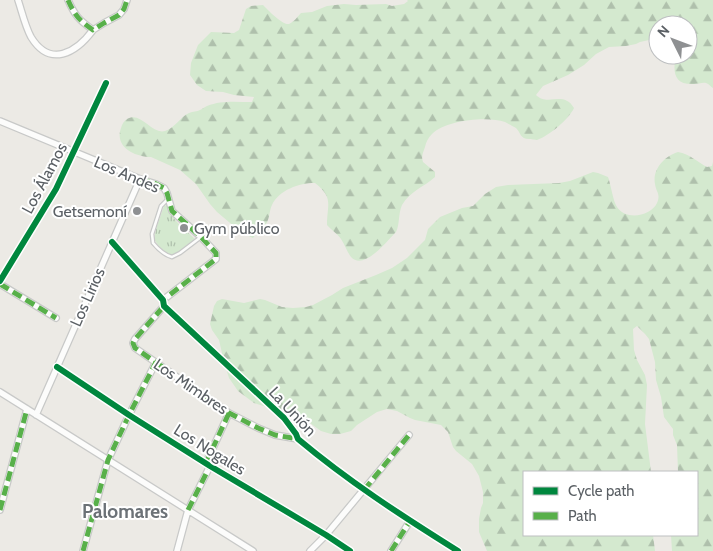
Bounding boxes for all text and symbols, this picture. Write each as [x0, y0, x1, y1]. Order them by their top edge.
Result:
north arrow [648, 15, 698, 65]
text: N [653, 22, 673, 41]
street label: Los Álamos [18, 139, 71, 217]
street label: Los Andes [91, 152, 163, 197]
place label: Getsemoní [53, 202, 128, 221]
marker: Getsemoní [131, 205, 143, 217]
place label: Gym público [194, 219, 280, 238]
marker: Gym público [178, 222, 190, 234]
street label: Los Lirios [66, 265, 109, 329]
street label: Los Mimbres [150, 355, 232, 418]
street label: La Unión [265, 383, 320, 440]
street label: Los Nogales [170, 420, 249, 479]
legend [523, 471, 698, 536]
text: Cycle path [568, 482, 634, 500]
district label: Palomares [82, 500, 168, 523]
text: Path [568, 507, 597, 525]

